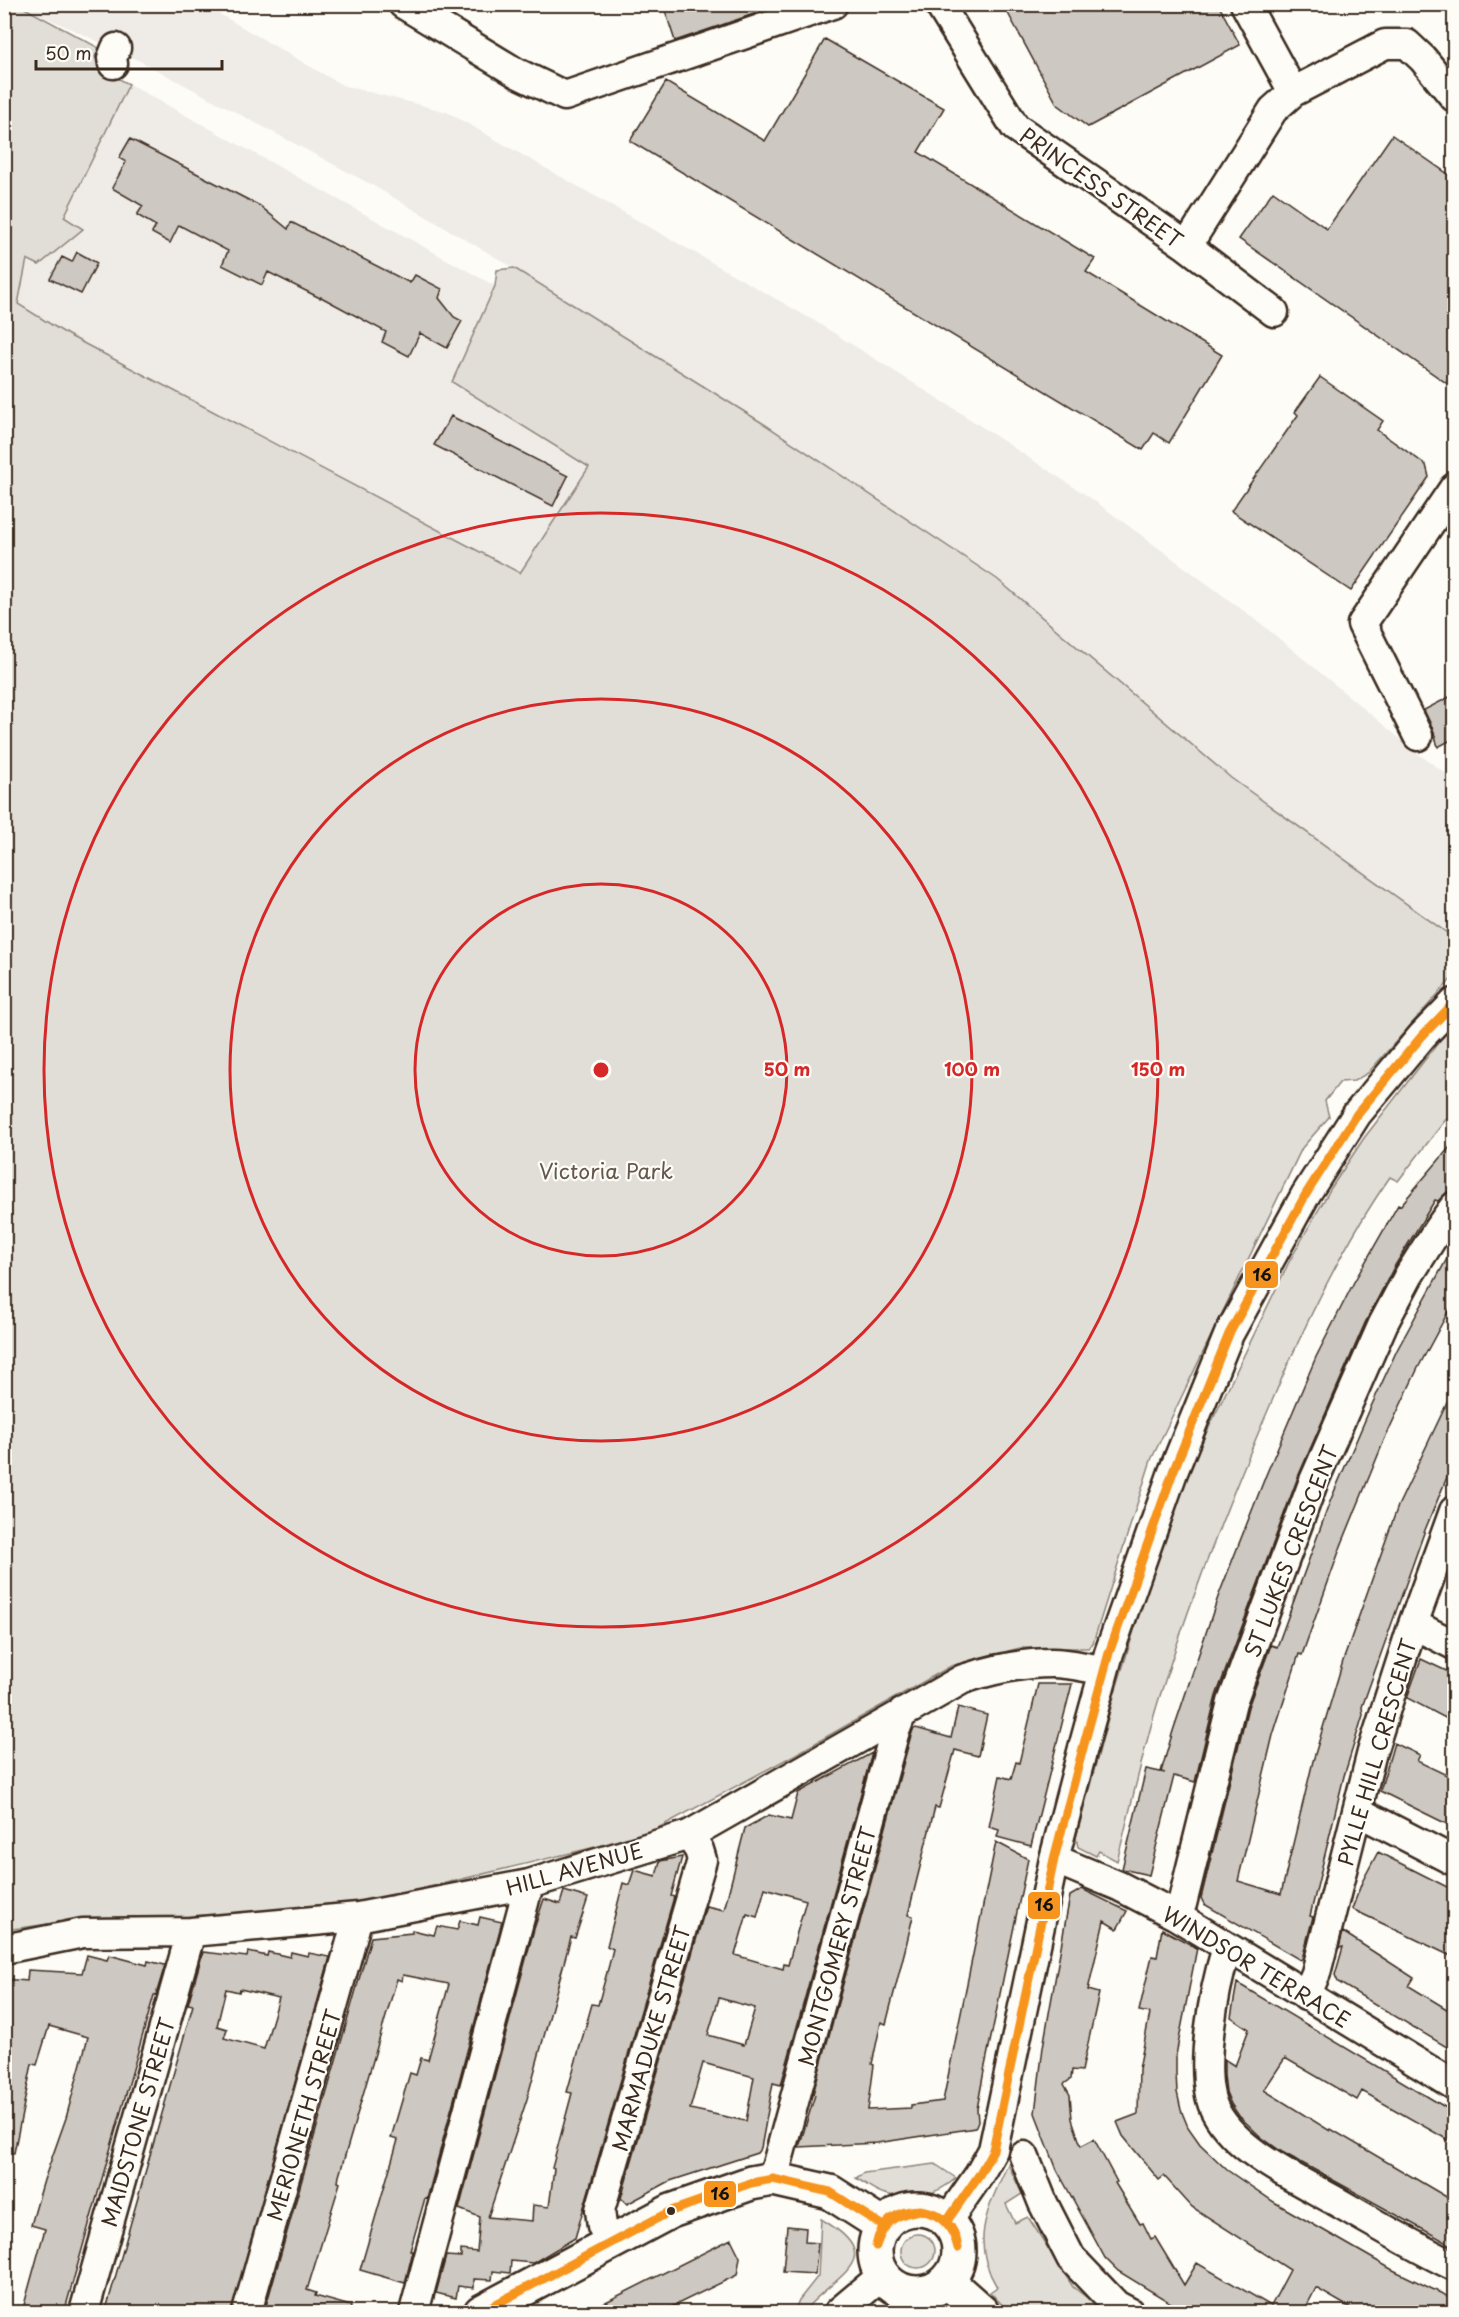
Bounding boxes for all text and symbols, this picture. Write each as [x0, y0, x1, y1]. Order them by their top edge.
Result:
scale bar [36, 33, 222, 71]
text: 50 m [45, 39, 92, 66]
street label: PRINCESS STREET [1014, 119, 1190, 256]
text: 50 m [764, 1055, 810, 1082]
text: 100 m [944, 1055, 1000, 1082]
text: 150 m [1131, 1055, 1185, 1082]
centre of rings [591, 1060, 611, 1080]
park label: Victoria Park [539, 1154, 673, 1186]
line badge: 16 [1244, 1260, 1279, 1289]
text: 16 [1253, 1262, 1271, 1286]
street label: ST LUKES CRESCENT [1235, 1440, 1345, 1662]
street label: PYLLE HILL CRESCENT [1328, 1634, 1424, 1869]
street label: MONTGOMERY STREET [789, 1822, 883, 2069]
street label: HILL AVENUE [502, 1833, 646, 1903]
line badge: 16 [1027, 1891, 1061, 1920]
text: 16 [1035, 1892, 1053, 1916]
street label: WINDSOR TERRACE [1157, 1897, 1357, 2035]
street label: MARMADUKE STREET [602, 1921, 698, 2155]
street label: MERIONETH STREET [258, 2005, 349, 2224]
street label: MAIDSTONE STREET [92, 2013, 182, 2230]
line badge: 16 [703, 2180, 737, 2208]
text: 16 [711, 2181, 729, 2205]
unlabelled marker [665, 2205, 677, 2217]

